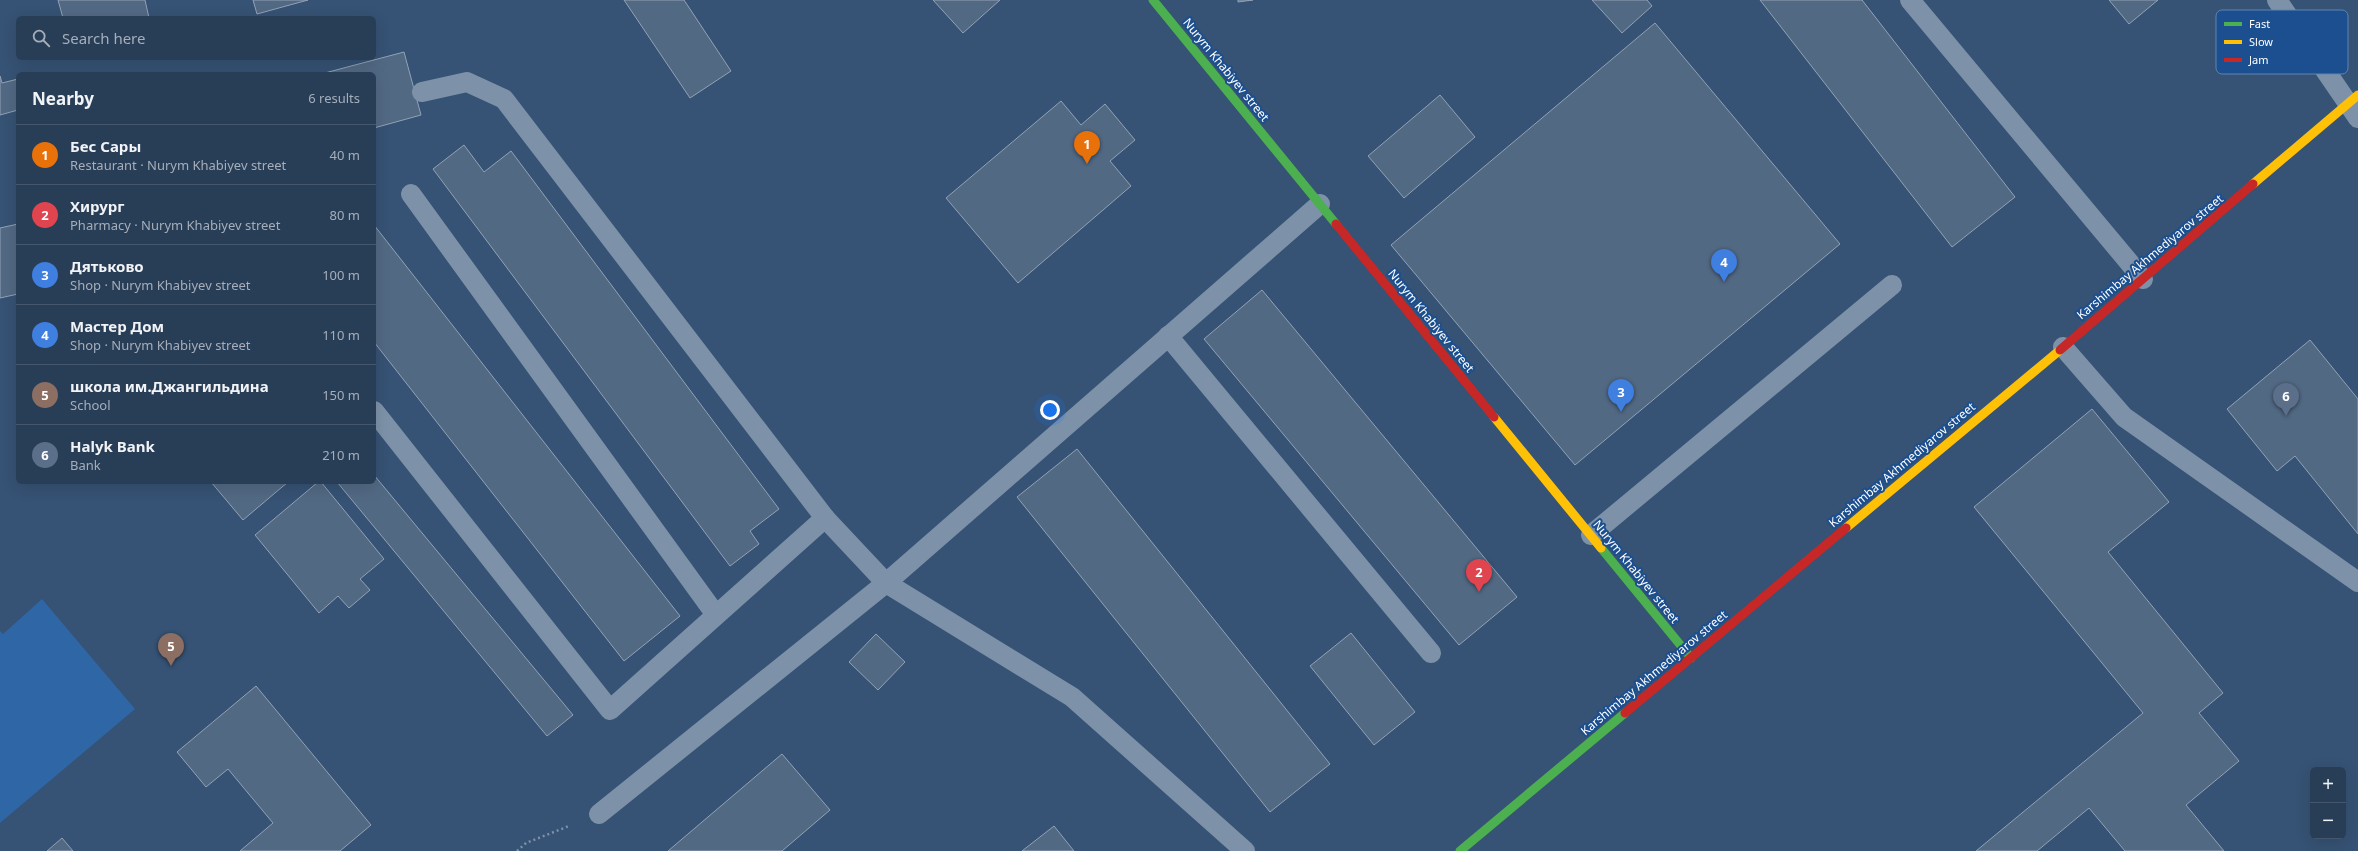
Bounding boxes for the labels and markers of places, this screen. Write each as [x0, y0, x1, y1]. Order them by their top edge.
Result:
pin: 1 [1074, 131, 1100, 164]
pin: 4 [1711, 249, 1737, 282]
pin: 3 [1608, 379, 1634, 412]
pin: 6 [2273, 383, 2299, 416]
pin: 2 [1466, 559, 1492, 592]
pin: 5 [158, 633, 184, 666]

